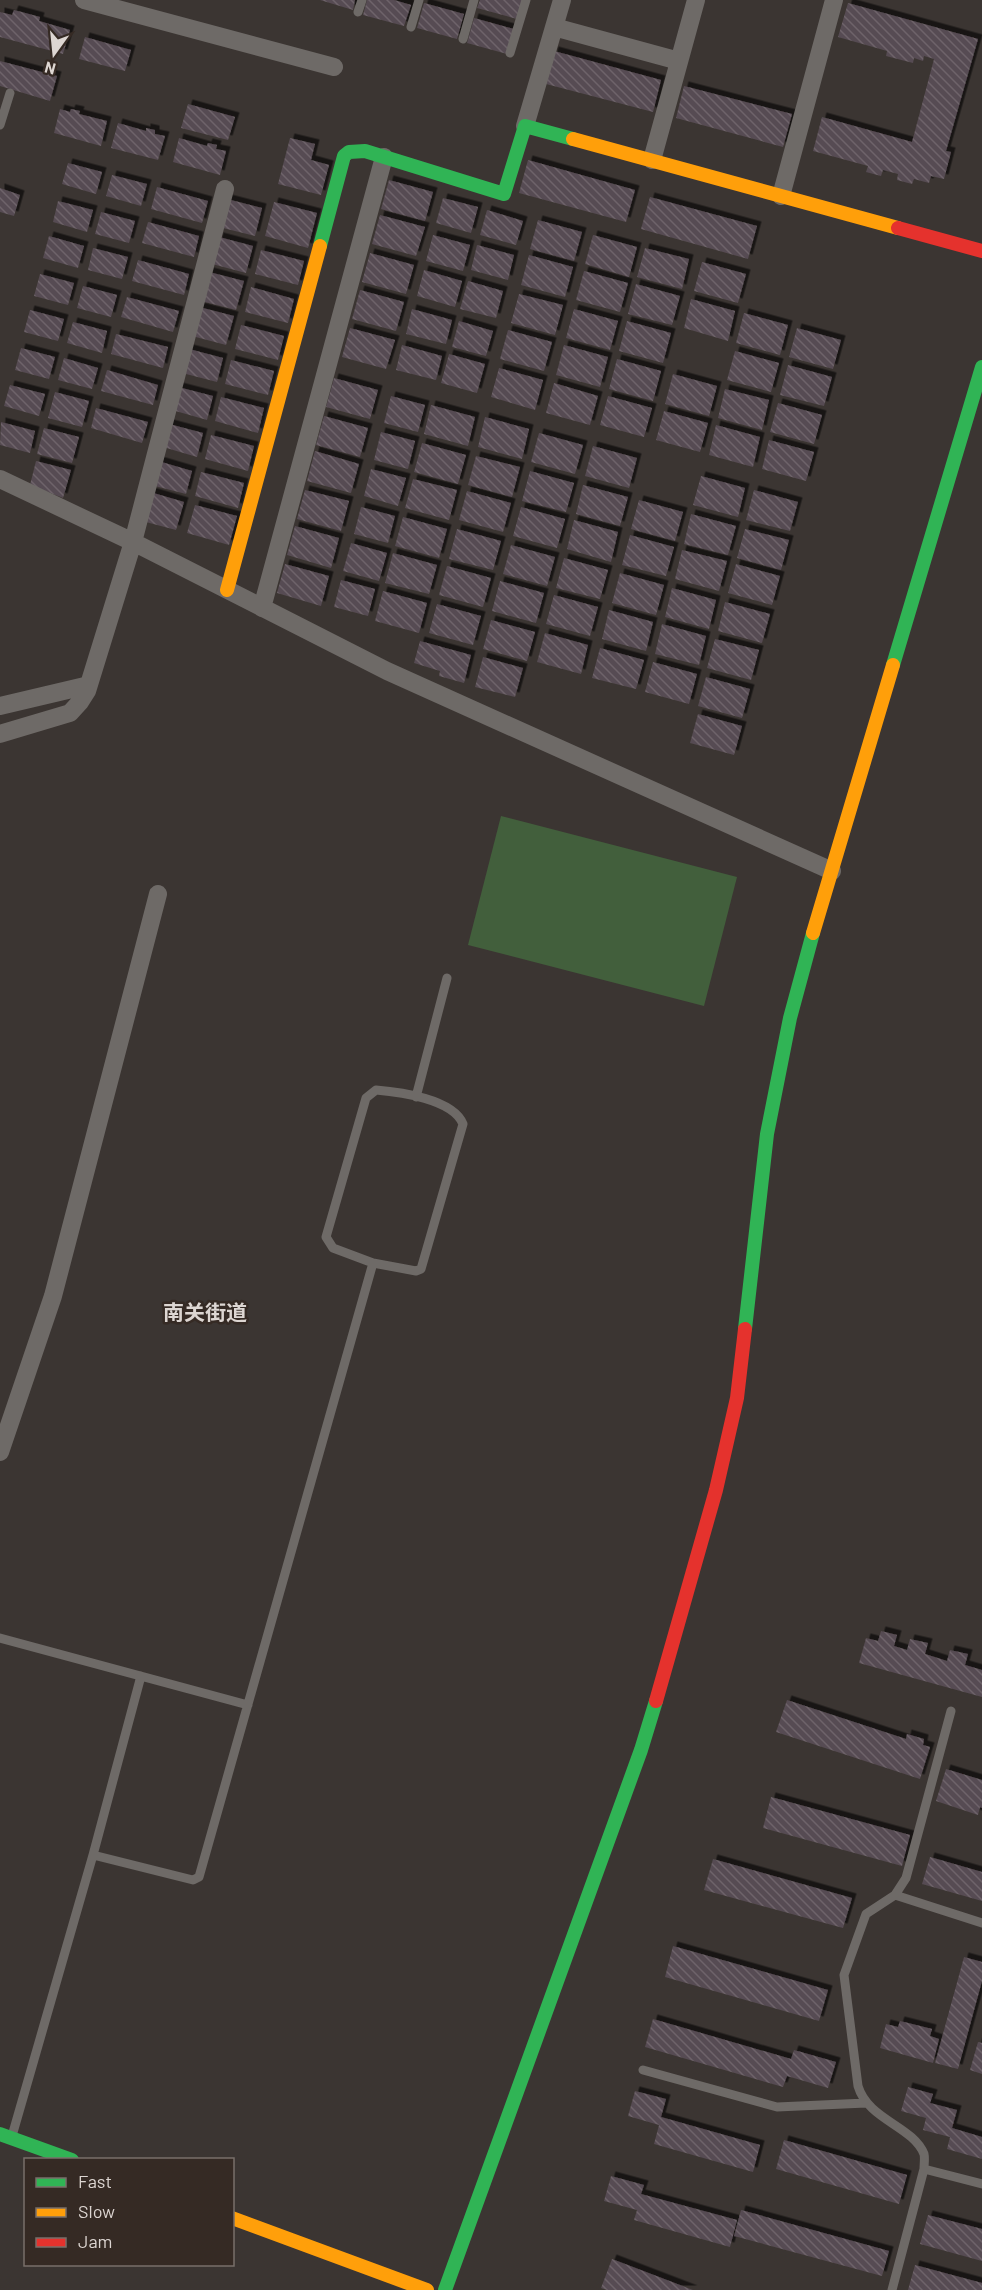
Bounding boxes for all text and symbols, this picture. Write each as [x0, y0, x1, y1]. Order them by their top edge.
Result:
north arrow [24, 24, 84, 84]
text: N [42, 58, 58, 80]
district label: 南关街道 [163, 1299, 247, 1324]
legend [24, 2158, 234, 2266]
text: Fast [78, 2170, 112, 2192]
text: Slow [78, 2200, 115, 2222]
text: Jam [78, 2230, 112, 2252]

